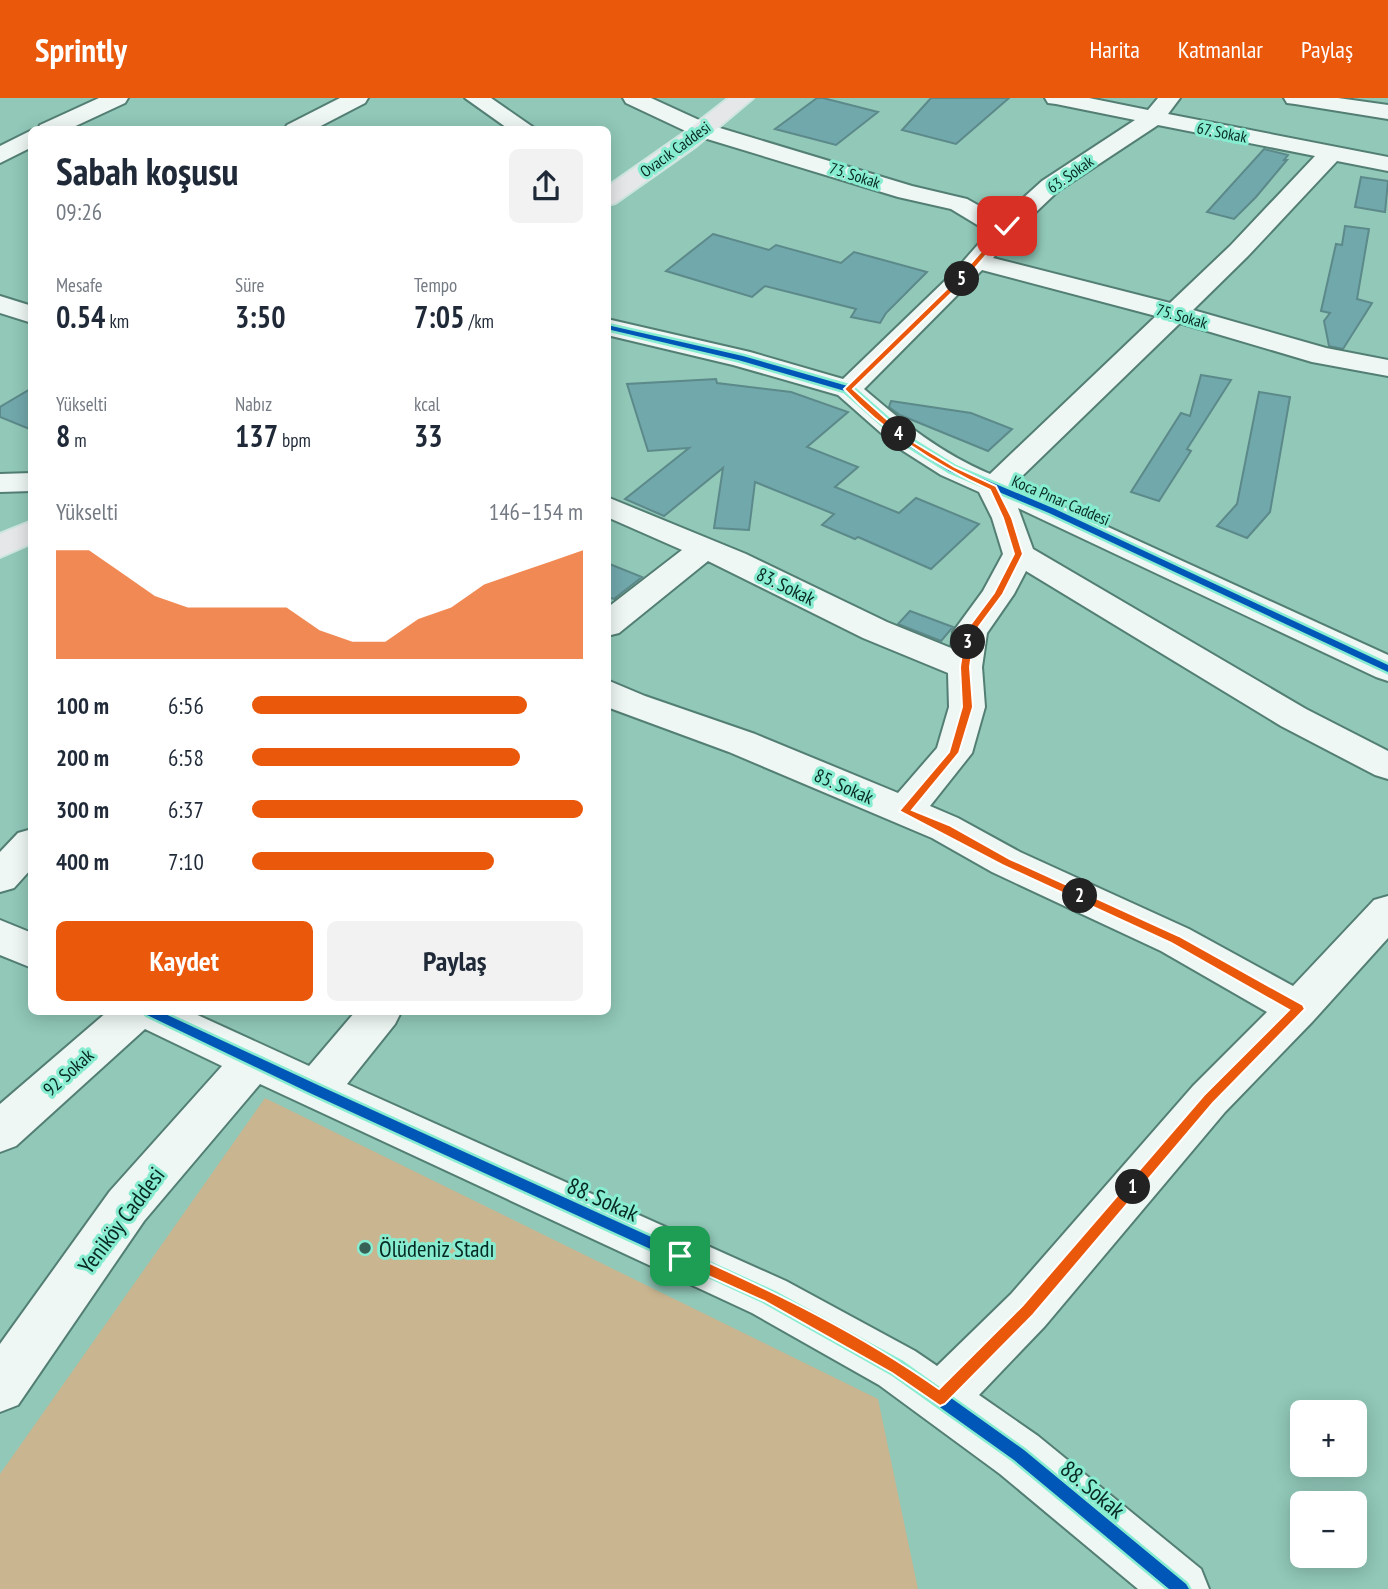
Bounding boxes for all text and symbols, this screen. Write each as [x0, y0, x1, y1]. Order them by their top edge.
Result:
text: Sprintly [35, 28, 127, 71]
text: Harita [1089, 34, 1140, 65]
text: Katmanlar [1178, 34, 1263, 65]
text: Paylaş [1301, 34, 1353, 65]
street label: Ovacık Caddesi [636, 117, 714, 181]
street label: 67. Sokak [1195, 117, 1250, 147]
text: Sabah koşusu [56, 146, 238, 195]
button: share [509, 149, 583, 223]
street label: 63. Sokak [1043, 150, 1098, 197]
street label: 73. Sokak [827, 157, 884, 193]
pin [977, 196, 1037, 256]
text: 09:26 [56, 197, 102, 226]
icon: check [988, 207, 1026, 245]
pin: 5 [944, 262, 979, 296]
text: 5 [957, 266, 966, 290]
text: Mesafe [56, 273, 103, 297]
text: Süre [235, 273, 264, 297]
text: Tempo [414, 273, 457, 297]
text: 0.54 [56, 297, 105, 336]
text: 3:50 [235, 297, 286, 336]
text: 7:05 [414, 297, 465, 336]
street label: 75. Sokak [1154, 299, 1211, 333]
text: km [105, 309, 129, 333]
text: /km [465, 309, 494, 333]
text: Yükselti [56, 392, 107, 416]
text: Nabız [235, 392, 272, 416]
text: kcal [414, 392, 440, 416]
text: 8 [56, 416, 70, 455]
text: 137 [235, 416, 278, 455]
text: 33 [414, 416, 443, 455]
pin: 4 [881, 416, 916, 452]
text: 4 [894, 421, 903, 445]
text: m [70, 428, 87, 452]
text: bpm [278, 428, 311, 452]
street label: Koca Pınar Caddesi [1009, 470, 1113, 530]
text: Yükselti [56, 497, 118, 526]
text: 146–154 m [489, 497, 583, 526]
street label: 83. Sokak [753, 562, 820, 611]
pin: 3 [950, 624, 986, 660]
text: 3 [963, 629, 972, 653]
text: 100 m [56, 691, 109, 720]
text: 6:56 [168, 691, 204, 720]
text: 200 m [56, 743, 109, 772]
text: 6:58 [168, 743, 204, 772]
street label: 85. Sokak [811, 763, 878, 809]
text: 300 m [56, 795, 109, 824]
text: 6:37 [168, 795, 204, 824]
text: 400 m [56, 847, 109, 876]
text: 7:10 [168, 847, 204, 876]
pin: 2 [1062, 878, 1098, 914]
text: 2 [1075, 883, 1084, 907]
button: Kaydet [56, 921, 313, 1001]
button: Paylaş [327, 921, 583, 1001]
street label: 92 Sokak [38, 1043, 99, 1101]
street label: Yeniköy Caddesi [71, 1161, 171, 1279]
pin: 1 [1116, 1170, 1150, 1204]
street label: 88. Sokak [563, 1171, 643, 1228]
text: 1 [1128, 1174, 1137, 1198]
pin [650, 1226, 710, 1286]
place label: Ölüdeniz Stadı [379, 1234, 494, 1263]
icon: arrive [661, 1237, 699, 1275]
marker: Ölüdeniz Stadı [357, 1240, 373, 1256]
map controls [1290, 1400, 1367, 1568]
button: + [1290, 1400, 1367, 1477]
street label: 88. Sokak [1055, 1454, 1131, 1524]
button: − [1290, 1491, 1367, 1568]

